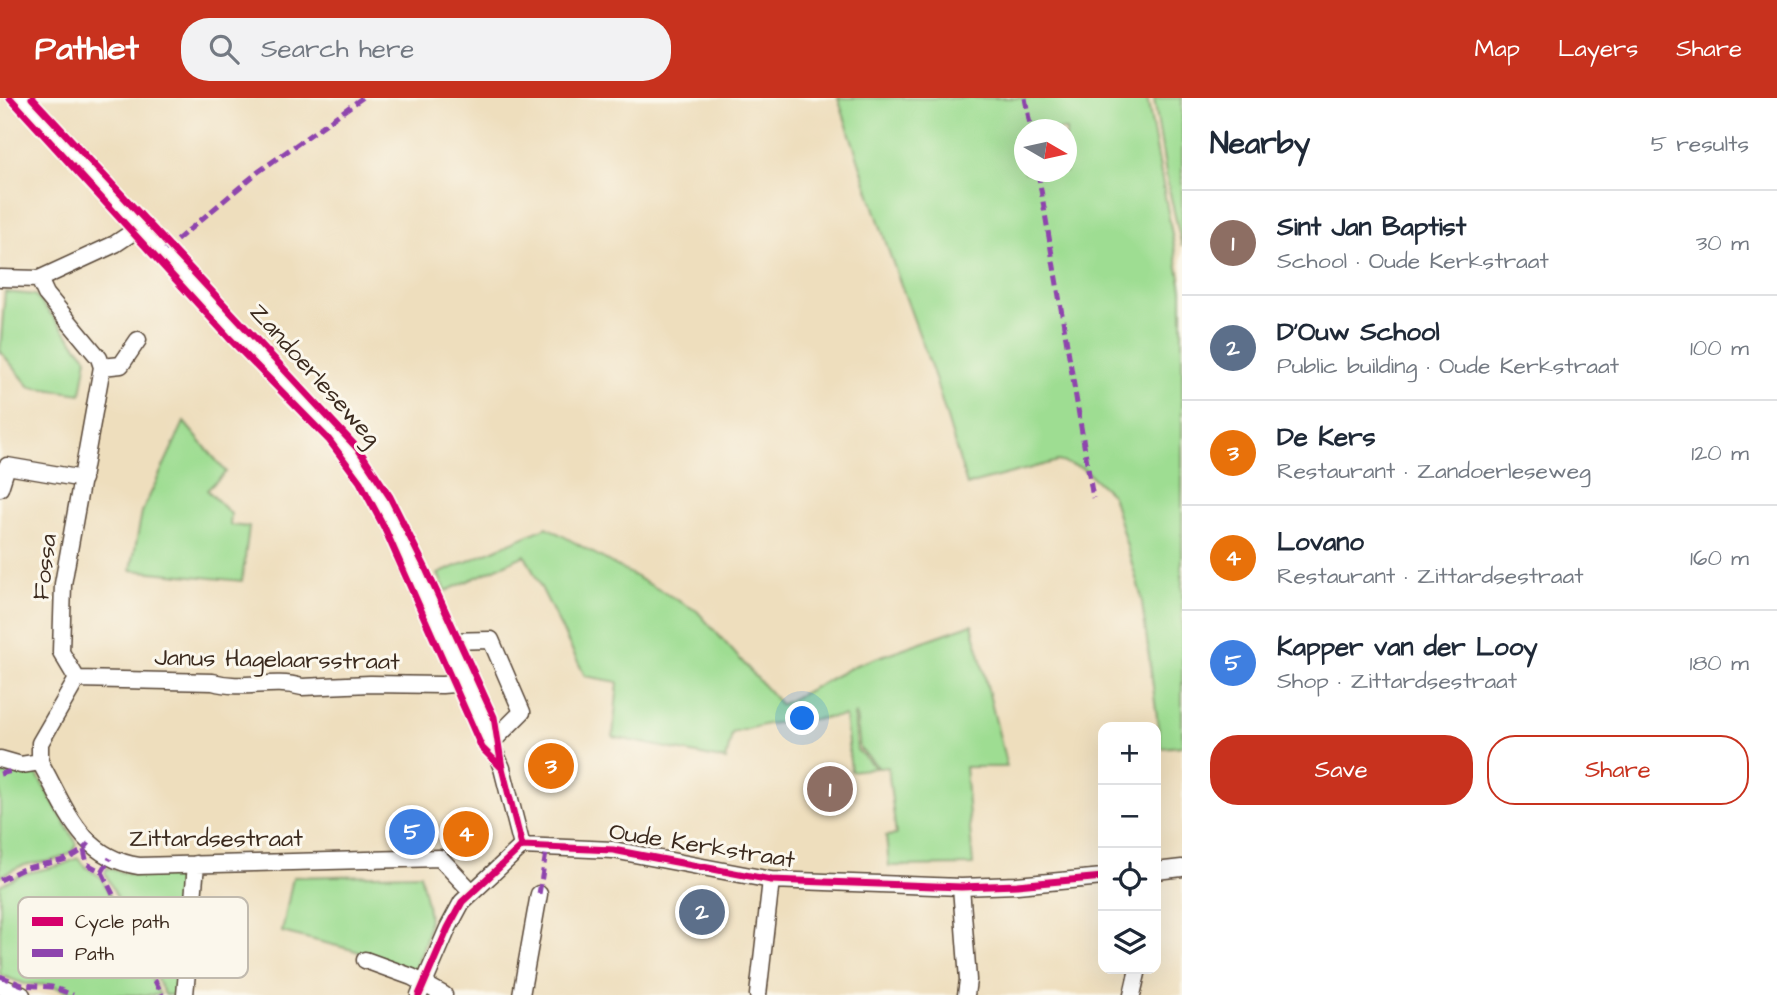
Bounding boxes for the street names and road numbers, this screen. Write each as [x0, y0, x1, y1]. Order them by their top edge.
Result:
street label: Zandoerleseweg [241, 296, 388, 455]
street label: Fossa [24, 532, 66, 602]
street label: Janus Hagelaarsstraat [154, 641, 400, 680]
street label: Oude Kerkstraat [607, 815, 798, 878]
street label: Zittardsestraat [129, 822, 303, 856]

